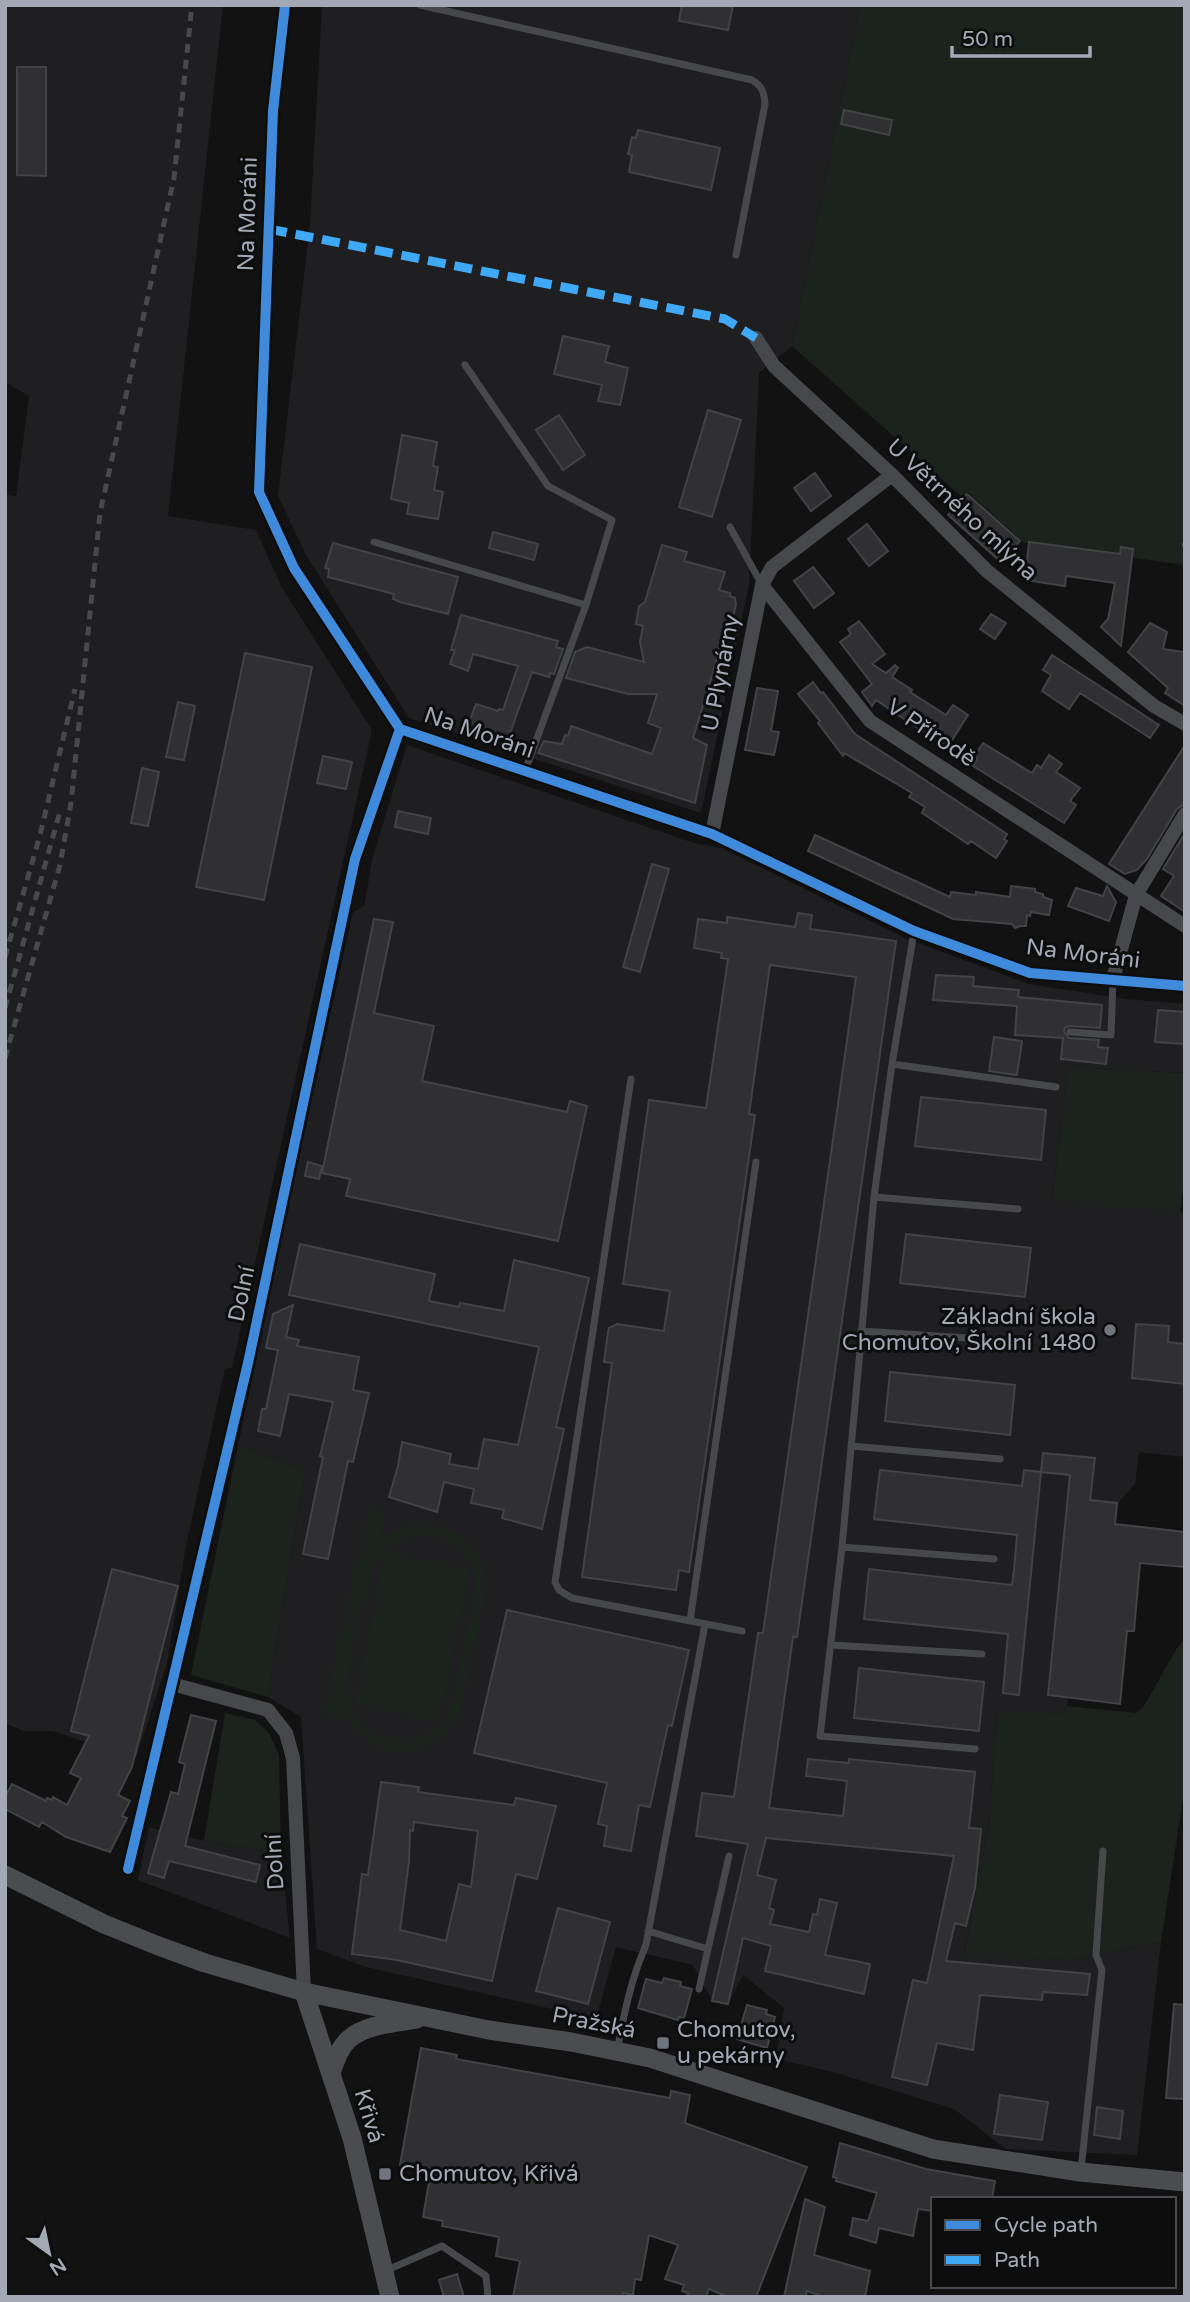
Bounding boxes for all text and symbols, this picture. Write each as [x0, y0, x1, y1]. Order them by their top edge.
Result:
scale bar [952, 14, 1090, 58]
text: 50 m [962, 27, 1013, 52]
street label: Na Moráni [232, 156, 264, 272]
street label: U Větrného mlýna [881, 433, 1043, 587]
street label: U Plynárny [696, 612, 746, 734]
street label: V Přírodě [881, 693, 981, 773]
street label: Na Moráni [420, 701, 538, 765]
street label: Na Moráni [1024, 933, 1142, 975]
street label: Dolní [222, 1263, 262, 1324]
place label: Základní škola Chomutov, Školní 1480 [842, 1303, 1096, 1357]
marker: Základní škola Chomutov, Školní 1480 [1102, 1322, 1118, 1338]
street label: Dolní [260, 1833, 290, 1891]
street label: Pražská [550, 2001, 638, 2045]
place label: Chomutov, u pekárny [677, 2016, 796, 2070]
marker: Chomutov, u pekárny [655, 2035, 671, 2051]
street label: Křivá [348, 2086, 390, 2146]
place label: Chomutov, Křivá [399, 2160, 579, 2188]
marker: Chomutov, Křivá [377, 2166, 393, 2182]
legend [931, 2197, 1176, 2288]
text: Cycle path [994, 2213, 1098, 2238]
north arrow [14, 2218, 84, 2288]
text: Path [994, 2248, 1040, 2273]
text: N [45, 2253, 70, 2280]

